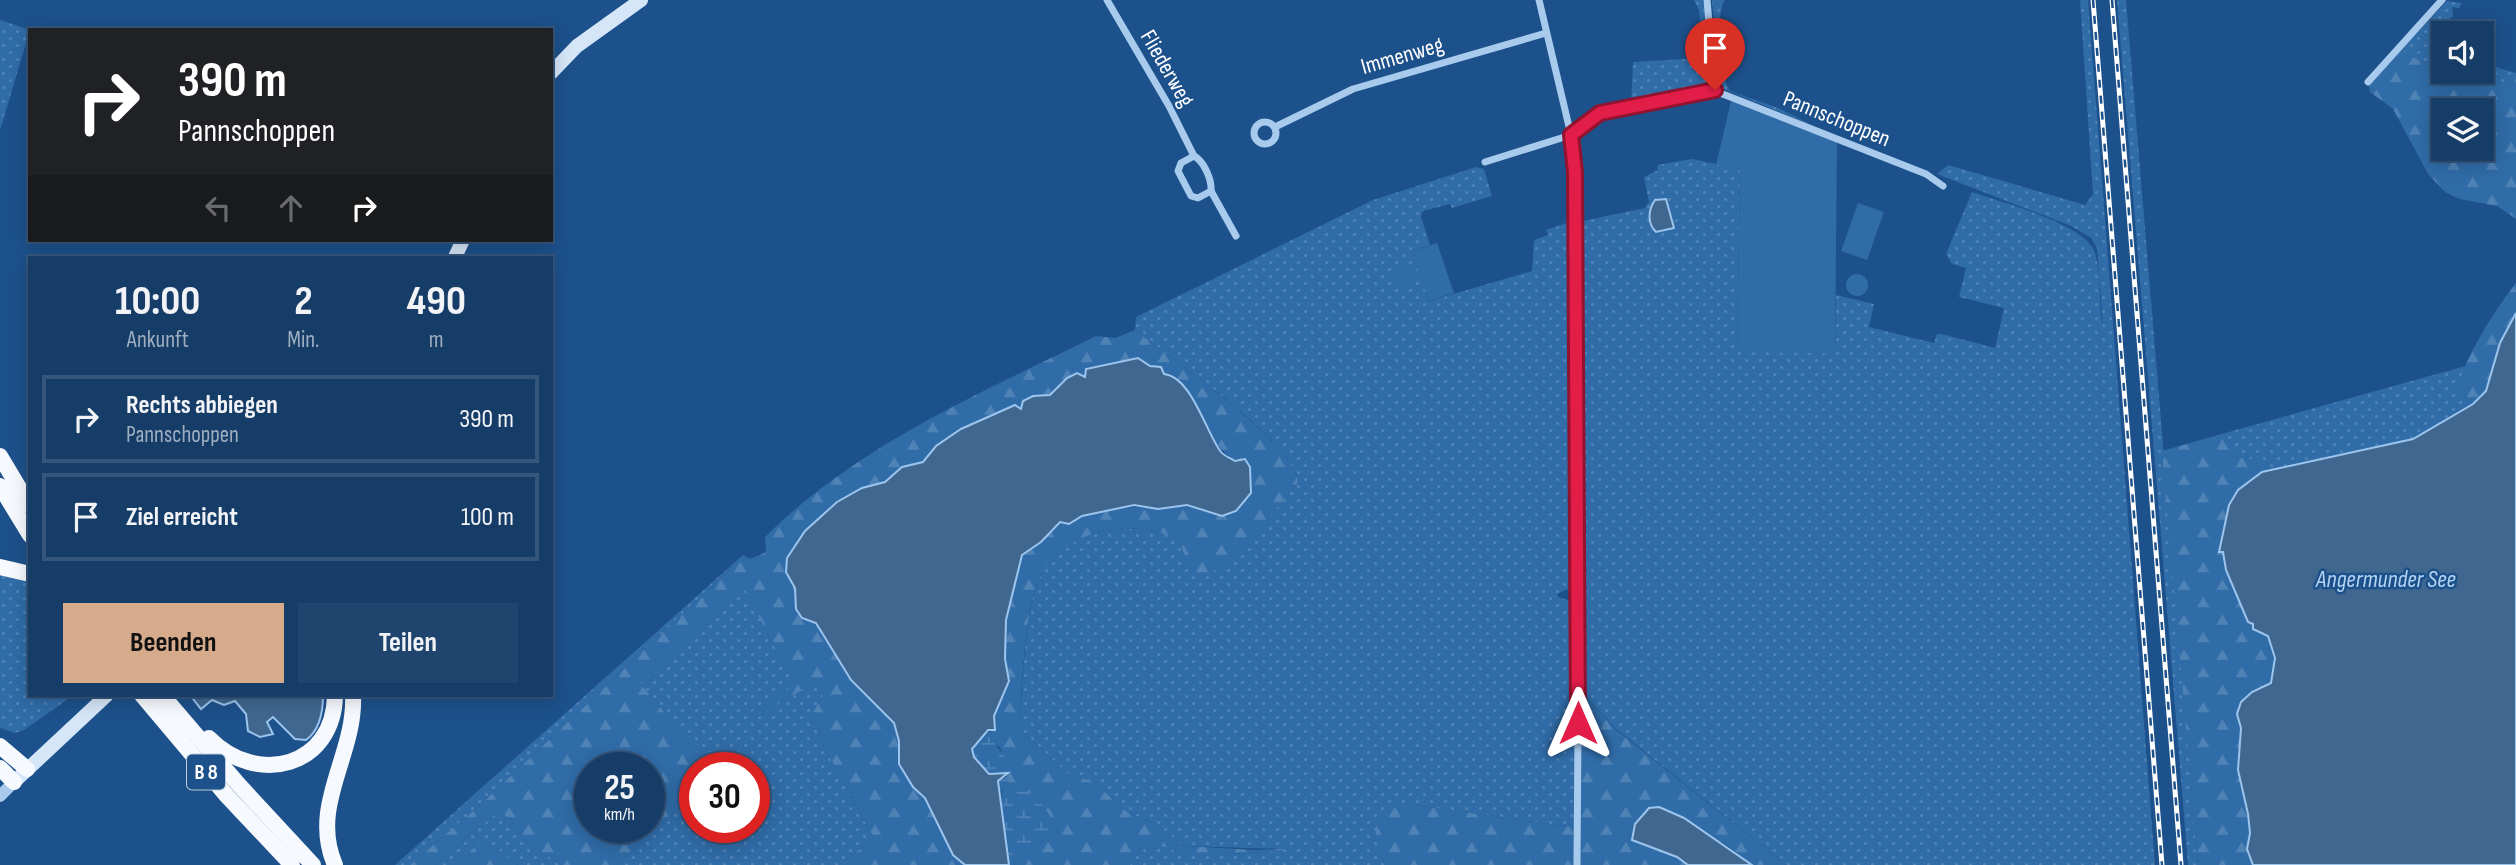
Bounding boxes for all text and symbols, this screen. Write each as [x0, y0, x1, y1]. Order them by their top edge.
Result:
pin [1685, 18, 1745, 90]
map controls [2431, 21, 2494, 161]
button: sound [2431, 21, 2494, 84]
street label: Fliederweg [1134, 25, 1200, 112]
icon: arrive [1696, 29, 1734, 67]
street label: Immenweg [1358, 31, 1447, 81]
text: 390 m [178, 52, 287, 111]
icon: right [63, 56, 154, 147]
street label: Pannschoppen [1779, 85, 1894, 153]
button: layers [2431, 98, 2494, 161]
text: Pannschoppen [178, 112, 335, 151]
icon: left [199, 189, 237, 227]
icon: ahead [272, 189, 310, 227]
icon: right [345, 189, 383, 227]
text: 10:00 [115, 276, 200, 327]
text: 2 [294, 276, 313, 327]
text: 490 [406, 276, 466, 327]
text: Ankunft [127, 326, 189, 354]
text: Min. [287, 326, 319, 354]
text: m [429, 326, 444, 354]
text: Rechts abbiegen [126, 390, 278, 421]
icon: right [67, 400, 105, 438]
text: 390 m [459, 404, 514, 435]
text: Pannschoppen [126, 421, 239, 449]
icon: arrive [67, 498, 105, 536]
text: Ziel erreicht [126, 502, 238, 533]
text: 100 m [461, 502, 514, 533]
water label: Angermunder See [2315, 565, 2456, 594]
button: Beenden [63, 603, 284, 683]
button: Teilen [298, 603, 518, 683]
position arrow [1541, 686, 1615, 760]
speed limit sign: 30 [679, 752, 770, 843]
road number: B 8 [187, 754, 225, 790]
text: 25 [604, 767, 635, 810]
text: km/h [604, 804, 635, 825]

